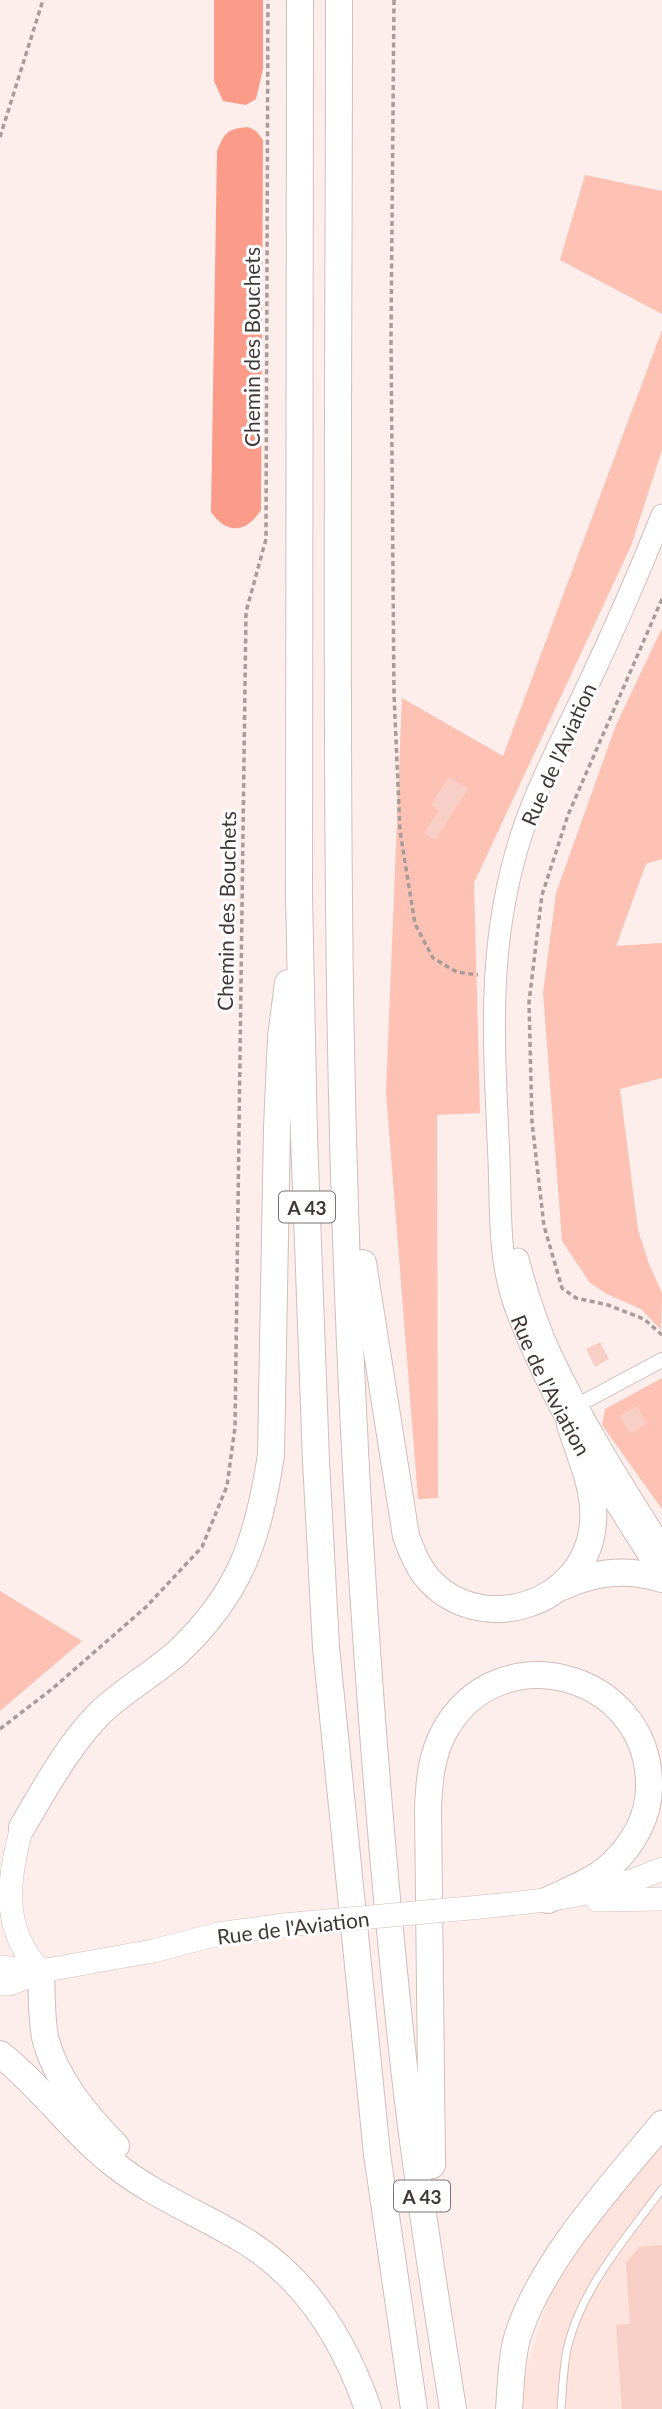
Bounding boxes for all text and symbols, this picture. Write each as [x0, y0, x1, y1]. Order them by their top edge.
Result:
street label: Chemin des Bouchets [239, 247, 264, 447]
street label: Rue de l'Aviation [515, 679, 601, 829]
street label: Chemin des Bouchets [212, 811, 240, 1011]
road number: A 43 [279, 1191, 335, 1222]
street label: Rue de l'Aviation [507, 1311, 597, 1460]
street label: Rue de l'Aviation [215, 1905, 371, 1949]
road number: A 43 [394, 2180, 450, 2212]

